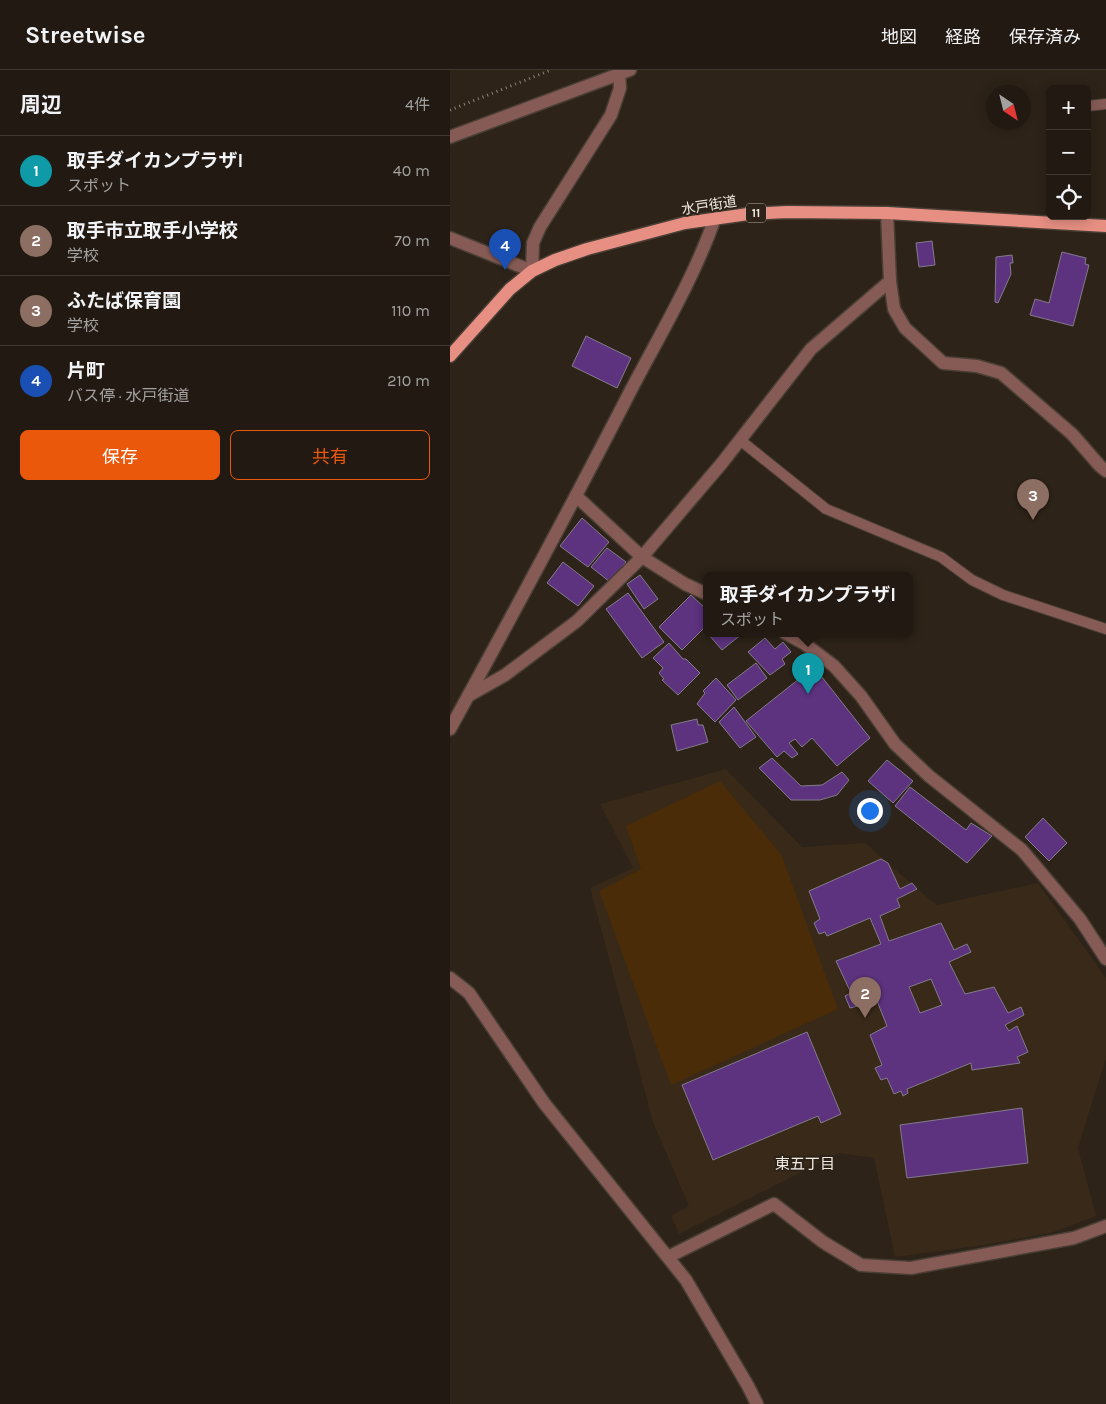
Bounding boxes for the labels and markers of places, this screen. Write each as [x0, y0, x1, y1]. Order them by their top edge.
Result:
pin: 4 [489, 229, 521, 270]
pin: 3 [1017, 479, 1049, 520]
pin: 1 [792, 653, 824, 694]
pin: 2 [849, 977, 881, 1018]

